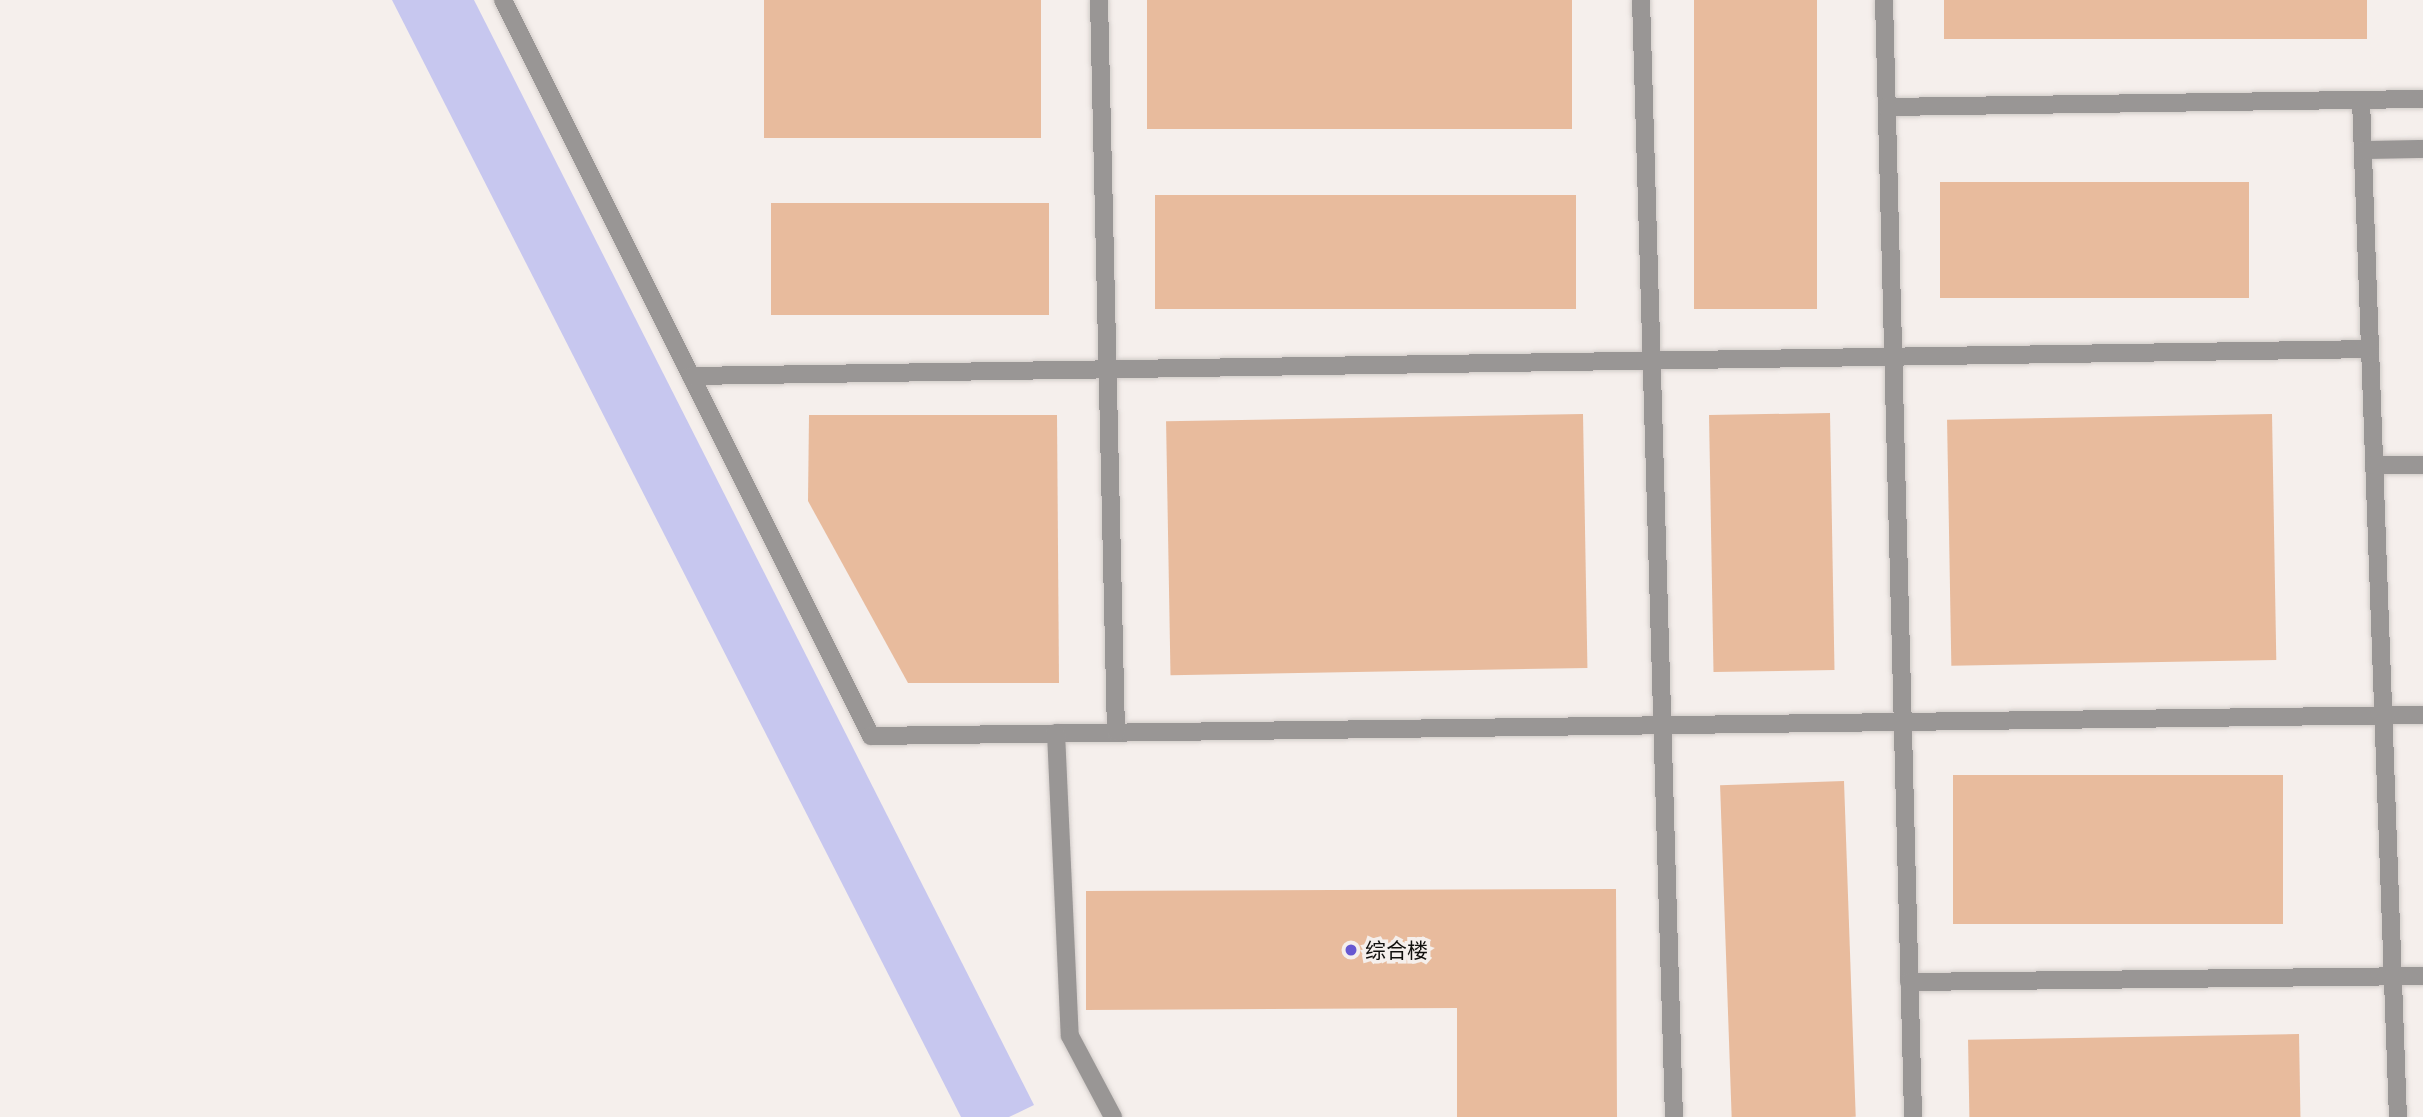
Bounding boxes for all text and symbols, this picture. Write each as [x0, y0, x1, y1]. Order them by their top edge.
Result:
place label: 综合楼 [1365, 937, 1428, 963]
marker: 综合楼 [1343, 942, 1359, 958]

